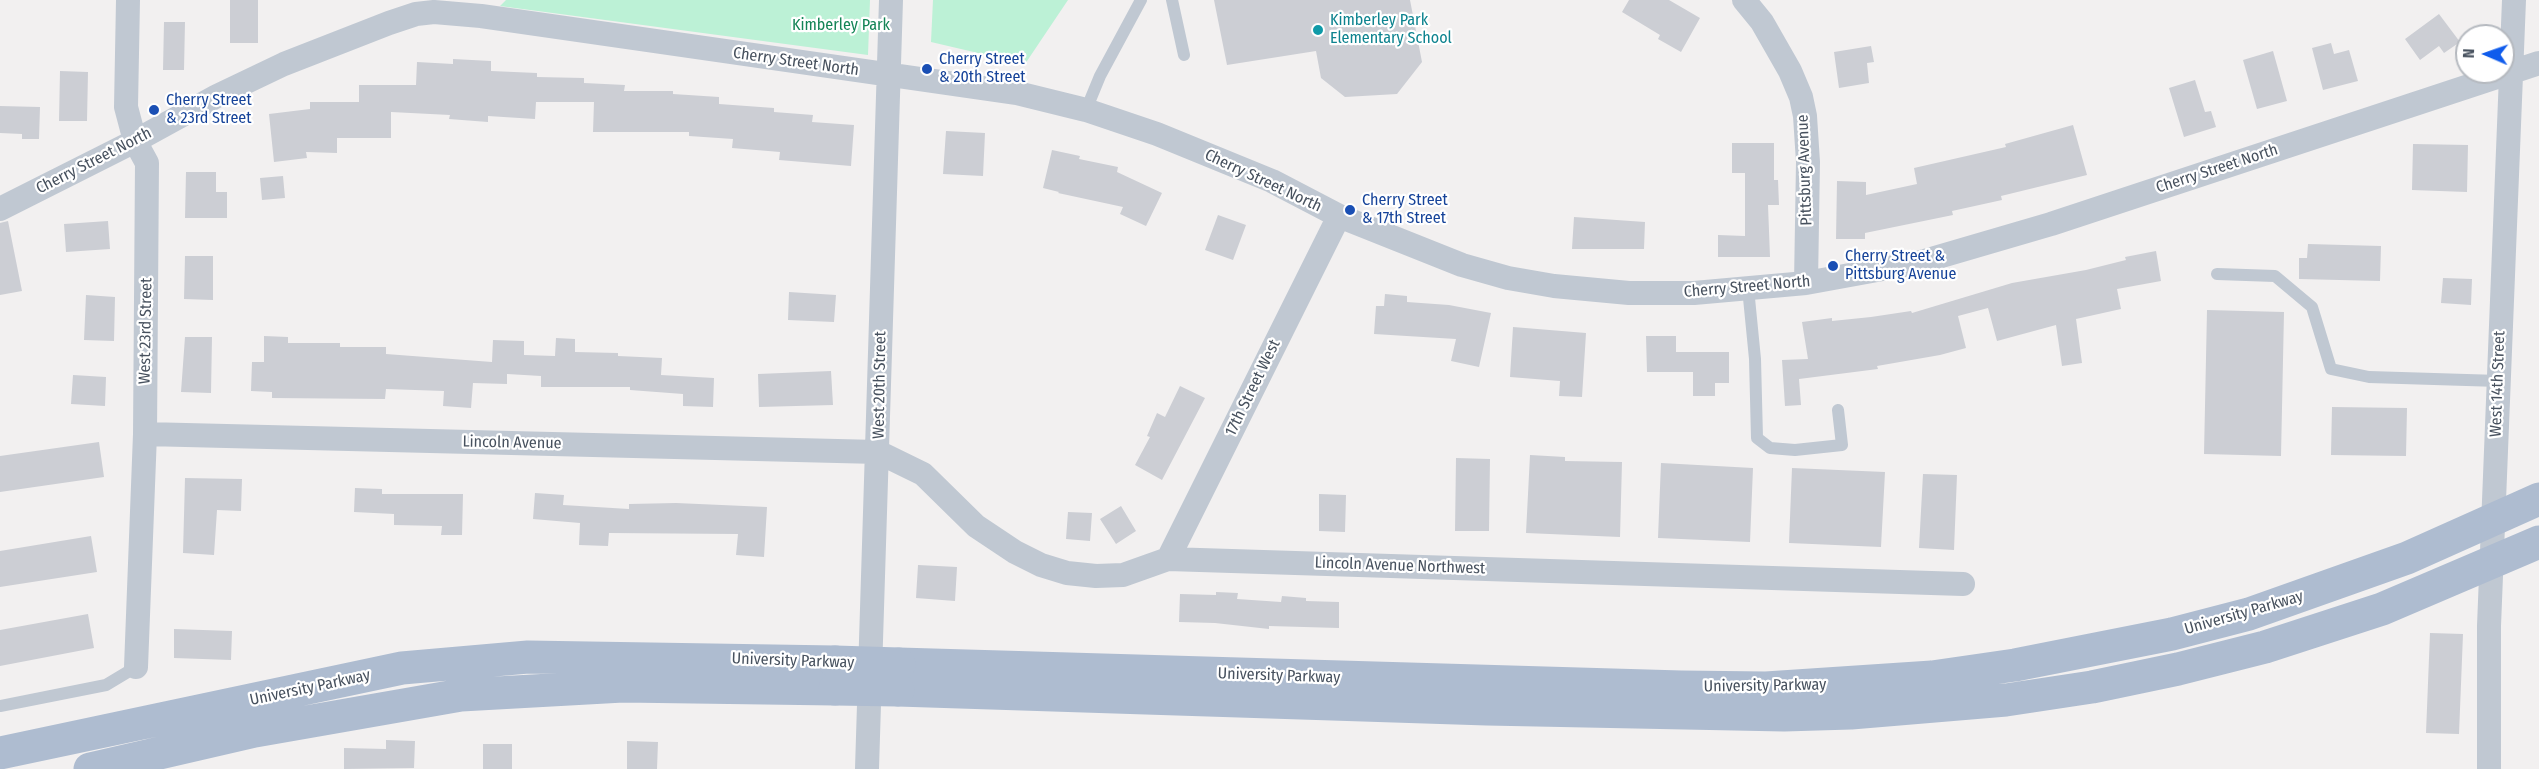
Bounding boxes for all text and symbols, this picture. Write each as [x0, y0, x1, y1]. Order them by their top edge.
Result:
place label: Kimberley Park Elementary School [1330, 11, 1452, 49]
park label: Kimberley Park [792, 16, 890, 36]
marker: Kimberley Park Elementary School [1311, 23, 1325, 37]
north arrow [2455, 24, 2515, 84]
street label: Cherry Street North [732, 44, 860, 80]
text: N [2459, 48, 2478, 59]
place label: Cherry Street & 20th Street [939, 50, 1026, 88]
marker: Cherry Street & 20th Street [920, 62, 934, 76]
place label: Cherry Street & 23rd Street [166, 91, 252, 129]
marker: Cherry Street & 23rd Street [147, 103, 161, 117]
street label: Pittsburg Avenue [1793, 114, 1817, 226]
street label: Cherry Street North [33, 124, 155, 198]
street label: Cherry Street North [2154, 140, 2280, 198]
street label: Cherry Street North [1201, 145, 1325, 217]
place label: Cherry Street & 17th Street [1362, 191, 1448, 229]
marker: Cherry Street & 17th Street [1343, 203, 1357, 217]
place label: Cherry Street & Pittsburg Avenue [1845, 247, 1956, 285]
marker: Cherry Street & Pittsburg Avenue [1826, 259, 1840, 273]
street label: Cherry Street North [1683, 272, 1811, 302]
street label: West 23rd Street [135, 278, 157, 384]
street label: West 20th Street [869, 331, 891, 439]
street label: West 14th Street [2487, 331, 2509, 437]
street label: 17th Street West [1221, 337, 1285, 439]
street label: Lincoln Avenue [462, 433, 562, 453]
street label: Lincoln Avenue Northwest [1314, 553, 1486, 579]
street label: University Parkway [2182, 587, 2306, 639]
street label: University Parkway [731, 649, 855, 673]
street label: University Parkway [1217, 664, 1341, 688]
street label: University Parkway [248, 666, 372, 710]
street label: University Parkway [1704, 675, 1826, 697]

